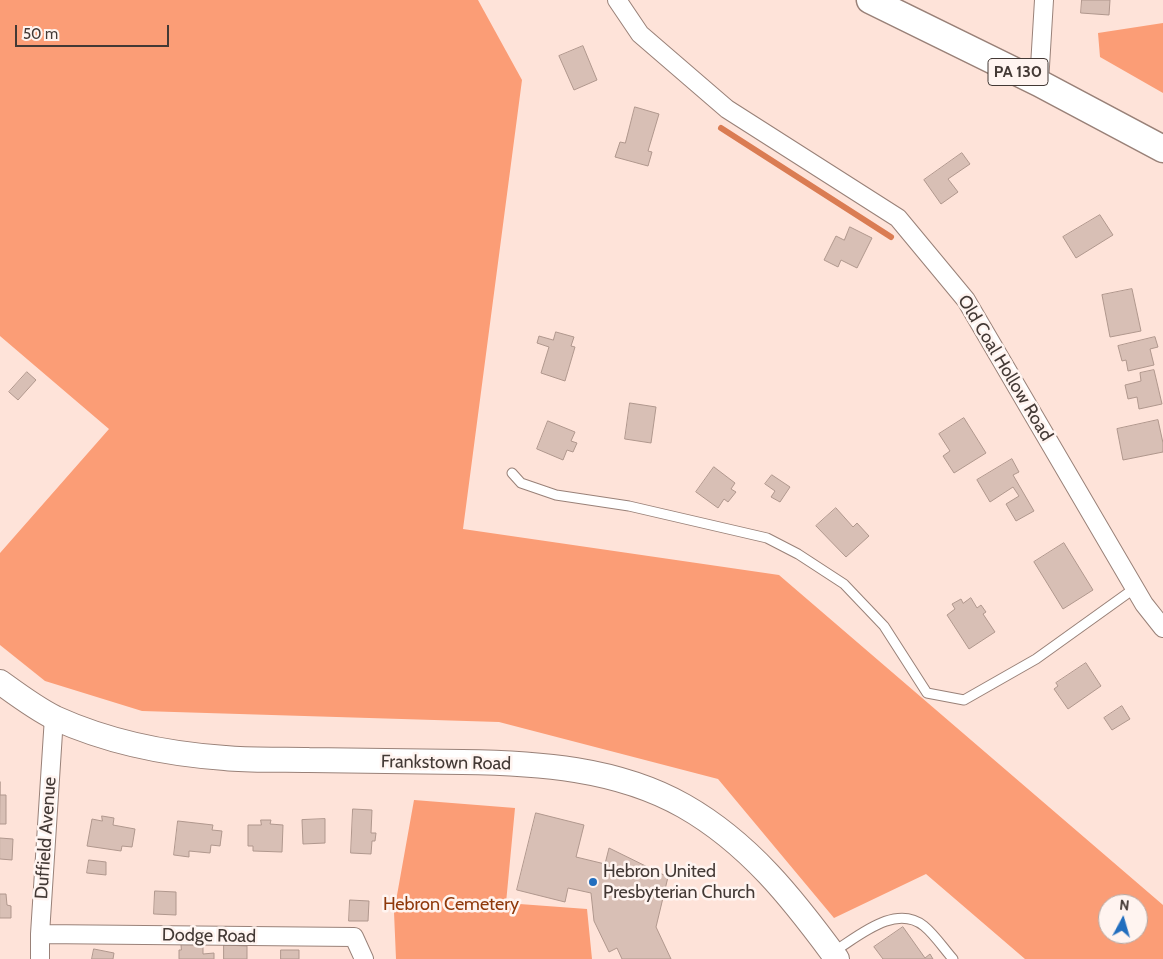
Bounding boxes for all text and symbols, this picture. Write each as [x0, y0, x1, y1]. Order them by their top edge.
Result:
scale bar [18, 15, 171, 47]
text: 50 m [23, 25, 58, 43]
road number: PA 130 [988, 58, 1048, 86]
street label: Old Coal Hollow Road [953, 291, 1057, 445]
street label: Frankstown Road [381, 751, 511, 775]
street label: Duffield Avenue [31, 776, 61, 900]
place label: Hebron United Presbyterian Church [603, 861, 755, 904]
marker: Hebron United Presbyterian Church [587, 876, 599, 888]
park label: Hebron Cemetery [383, 894, 519, 916]
north arrow [1098, 894, 1148, 944]
text: N [1119, 896, 1130, 915]
street label: Dodge Road [162, 924, 256, 948]

